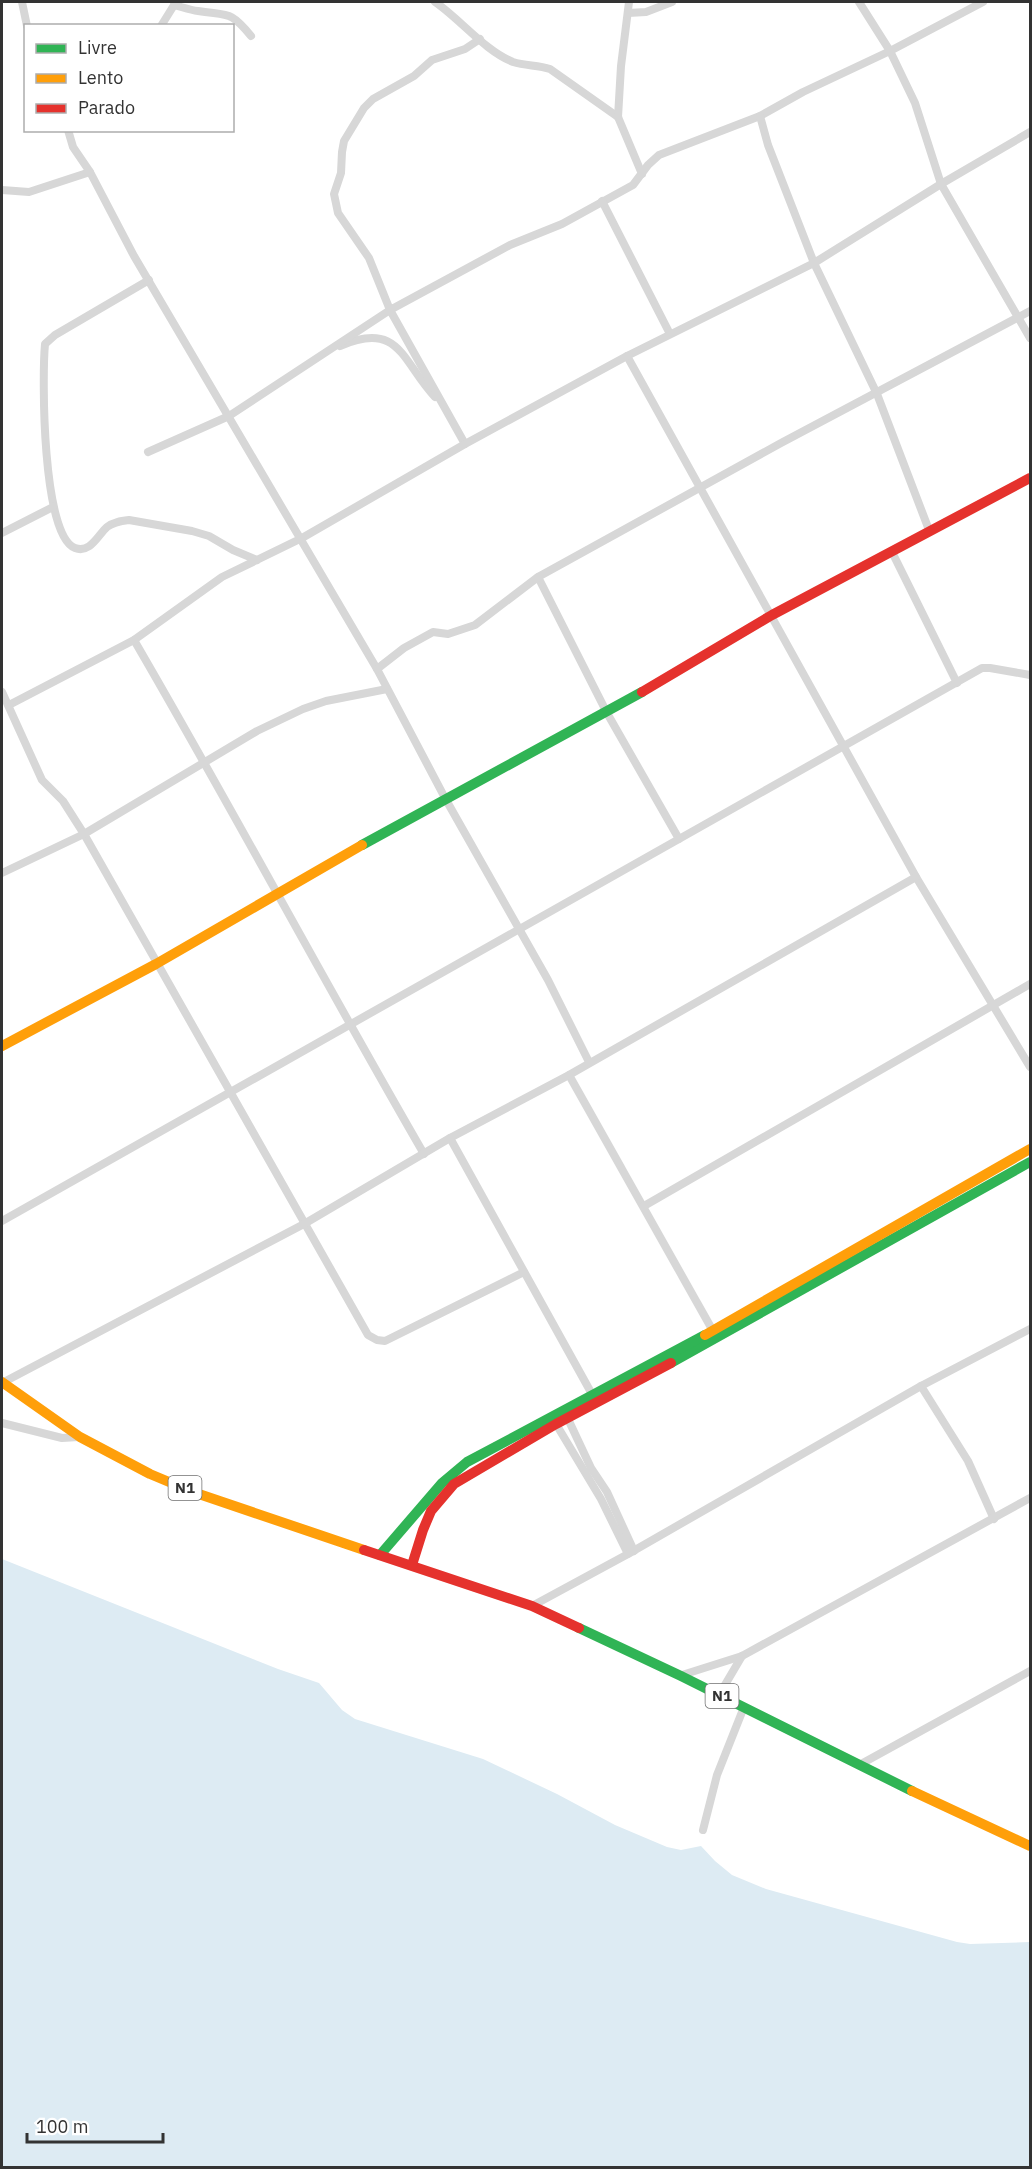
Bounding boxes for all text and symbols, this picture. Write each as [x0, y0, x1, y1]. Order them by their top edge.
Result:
legend [24, 24, 234, 132]
text: Livre [78, 36, 117, 59]
text: Lento [78, 66, 123, 89]
text: Parado [78, 96, 135, 119]
road number: N1 [168, 1476, 201, 1500]
road number: N1 [706, 1684, 738, 1708]
scale bar [27, 2106, 164, 2144]
text: 100 m [36, 2115, 88, 2138]

